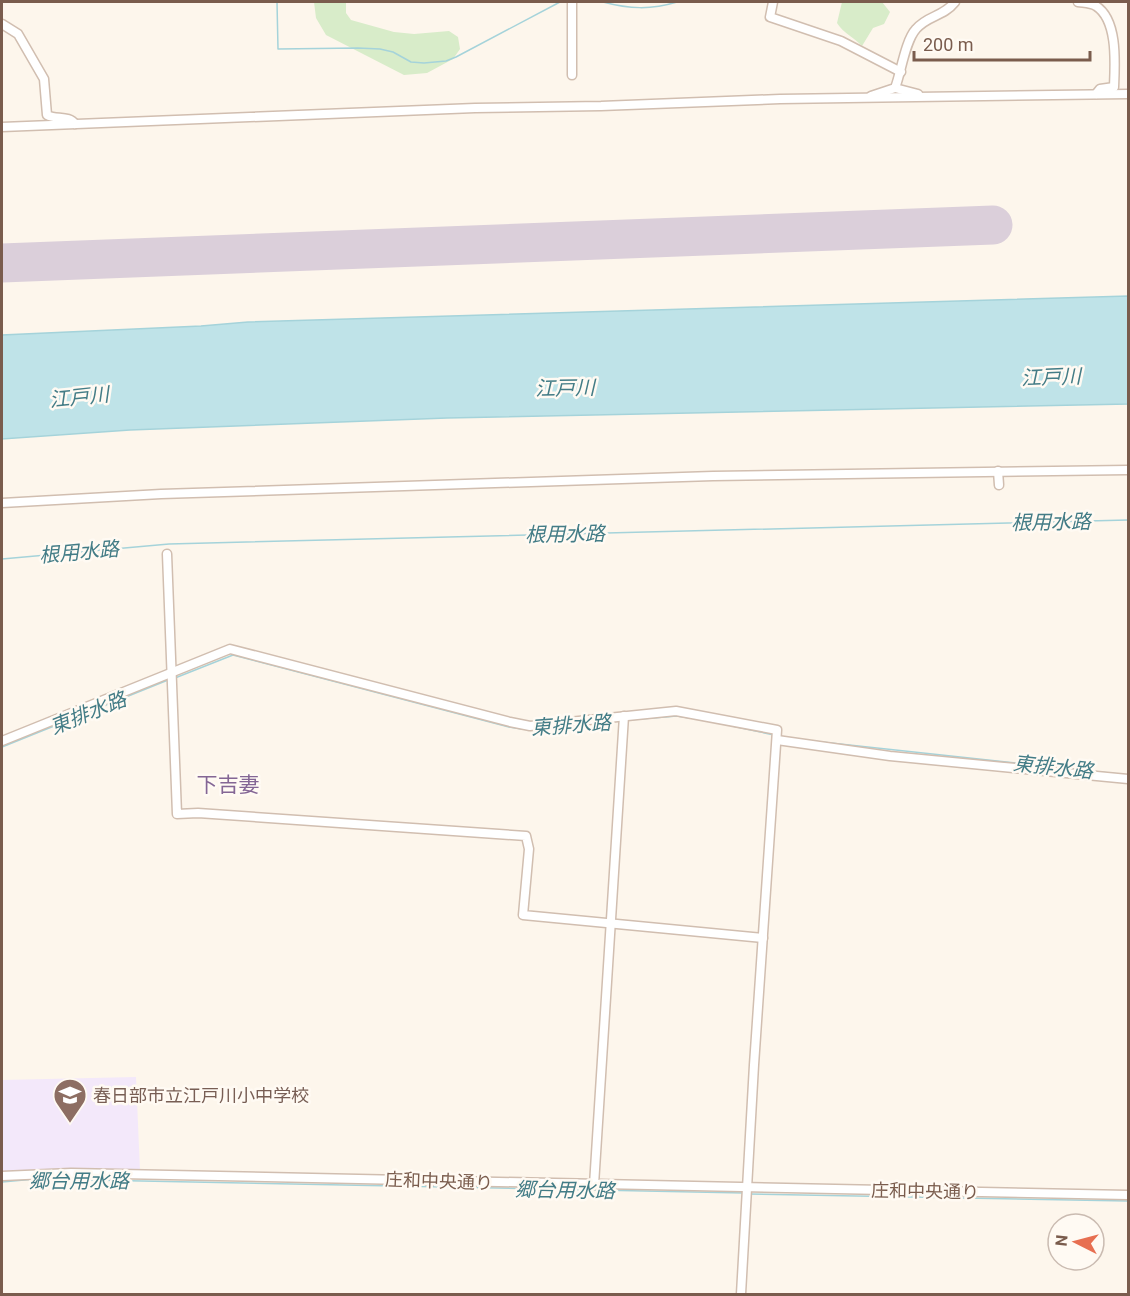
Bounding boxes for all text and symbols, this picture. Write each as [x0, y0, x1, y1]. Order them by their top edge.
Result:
scale bar [914, 24, 1090, 62]
text: 200 m [923, 34, 974, 55]
water label: 江戸川 [1021, 364, 1083, 390]
water label: 江戸川 [535, 375, 597, 401]
water label: 江戸川 [48, 382, 112, 412]
water label: 根用水路 [1011, 509, 1093, 535]
water label: 根用水路 [525, 521, 607, 547]
water label: 根用水路 [38, 536, 122, 567]
water label: 東排水路 [46, 686, 131, 739]
water label: 東排水路 [530, 710, 614, 740]
water label: 東排水路 [1012, 751, 1096, 783]
district label: 下吉妻 [197, 773, 260, 797]
school or university icon: 春日部市立江戸川小中学校 [52, 1077, 88, 1124]
place label: 春日部市立江戸川小中学校 [93, 1085, 309, 1106]
water label: 郷台用水路 [29, 1169, 131, 1193]
street label: 庄和中央通り [385, 1169, 493, 1193]
water label: 郷台用水路 [515, 1177, 617, 1203]
street label: 庄和中央通り [871, 1180, 979, 1202]
north arrow [1046, 1212, 1106, 1272]
text: N [1052, 1234, 1072, 1247]

